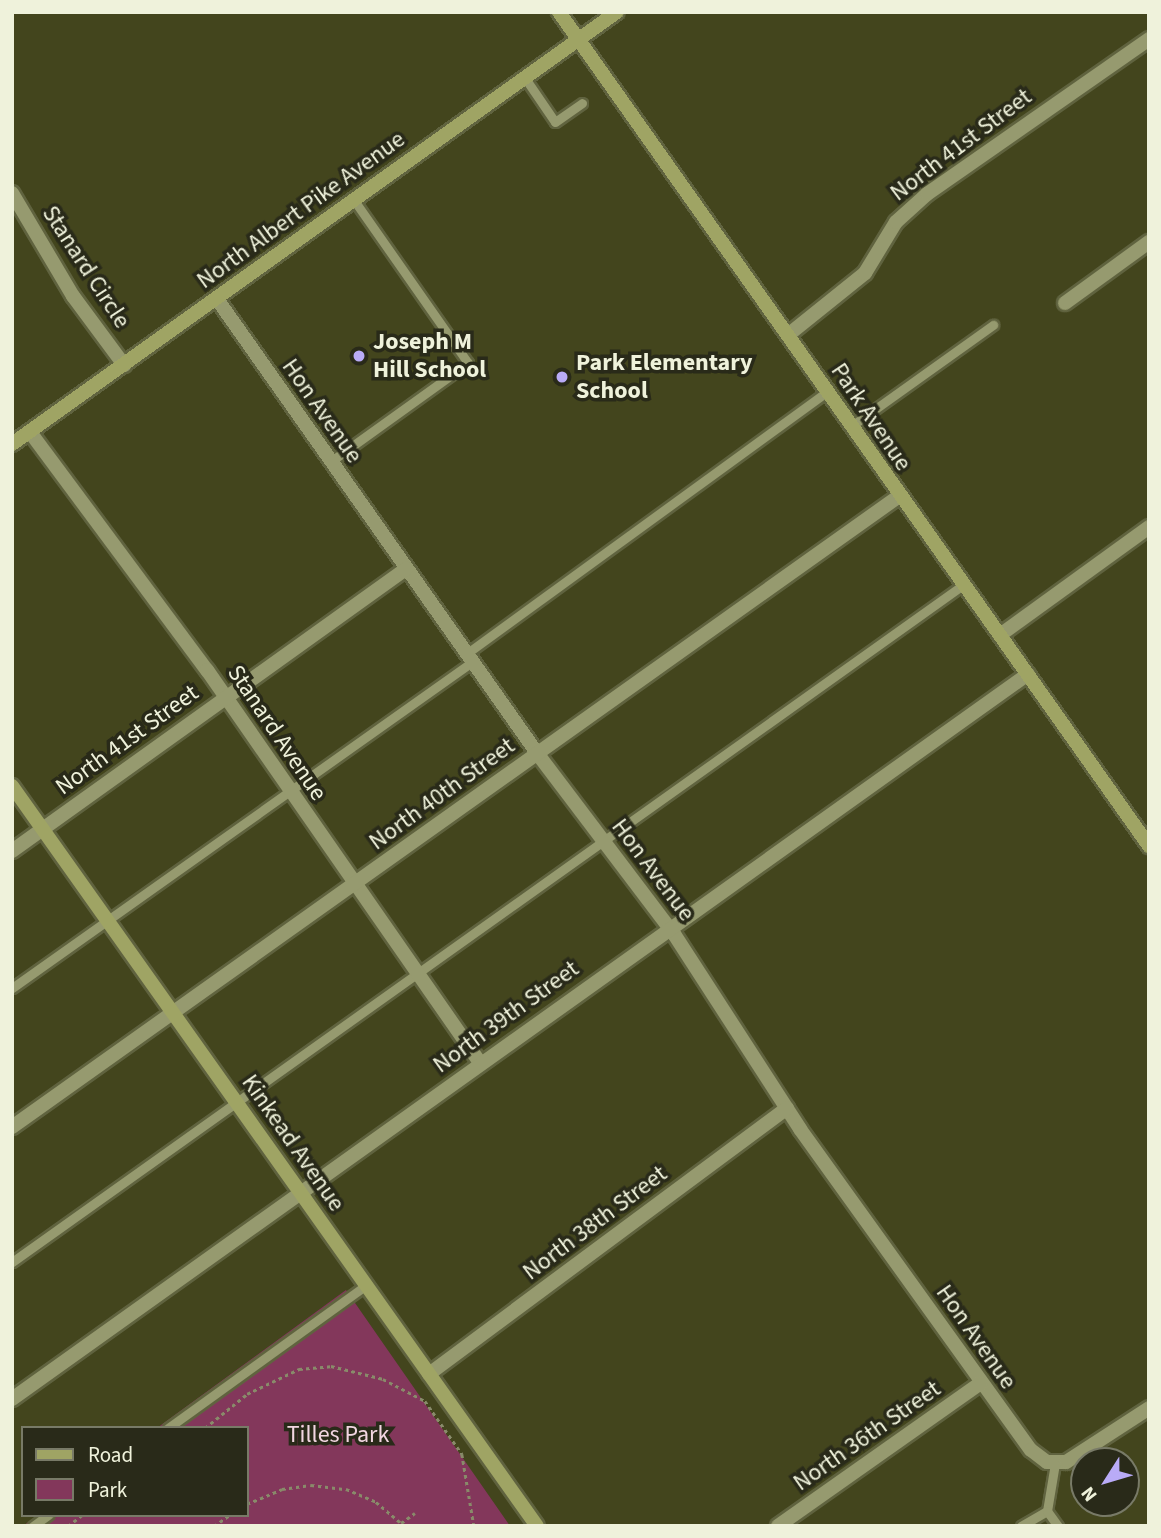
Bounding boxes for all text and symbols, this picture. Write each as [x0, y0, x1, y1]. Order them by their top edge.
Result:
street label: North 41st Street [885, 83, 1037, 207]
street label: North Albert Pike Avenue [191, 125, 411, 295]
street label: Stanard Circle [36, 200, 136, 334]
place label: Joseph M Hill School [373, 328, 486, 384]
marker: Joseph M Hill School [351, 348, 367, 364]
place label: Park Elementary School [576, 349, 752, 405]
street label: Hon Avenue [276, 353, 368, 469]
street label: Park Avenue [824, 358, 918, 476]
marker: Park Elementary School [554, 369, 570, 385]
street label: Stanard Avenue [221, 660, 333, 806]
street label: North 41st Street [50, 679, 204, 801]
street label: North 40th Street [364, 732, 520, 856]
street label: Hon Avenue [605, 813, 701, 927]
street label: North 39th Street [428, 955, 584, 1079]
street label: Kinkead Avenue [235, 1069, 351, 1217]
street label: North 38th Street [517, 1160, 673, 1286]
street label: Hon Avenue [930, 1279, 1022, 1395]
street label: North 36th Street [788, 1375, 946, 1497]
park label: Tilles Park [287, 1421, 389, 1449]
legend [21, 1426, 248, 1517]
text: Road [88, 1440, 133, 1470]
north arrow [1070, 1447, 1140, 1517]
text: Park [88, 1475, 127, 1505]
text: N [1075, 1481, 1104, 1507]

